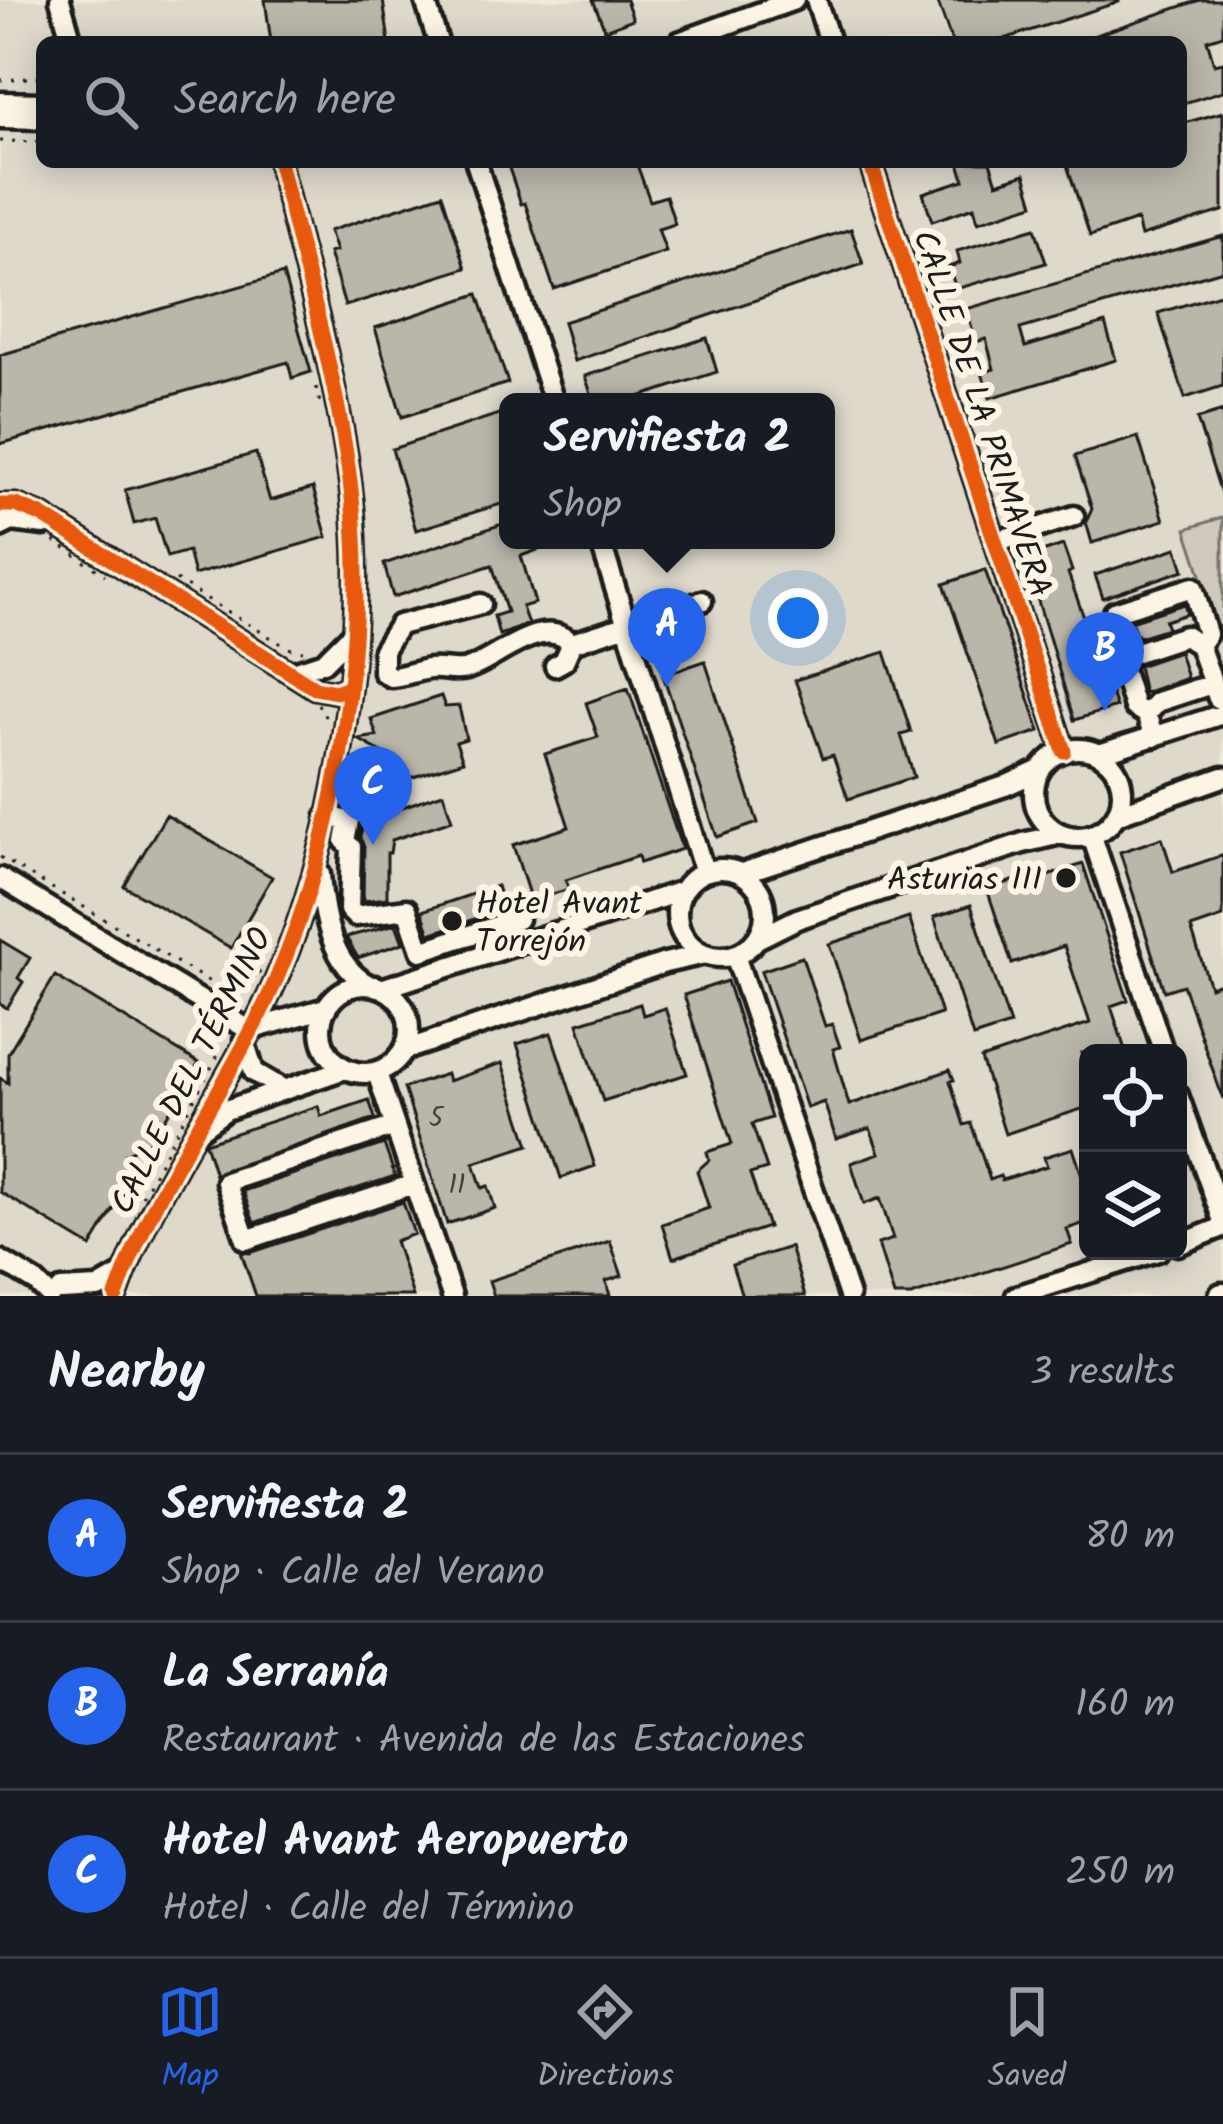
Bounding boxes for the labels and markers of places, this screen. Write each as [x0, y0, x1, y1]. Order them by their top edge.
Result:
pin: A [628, 588, 706, 687]
pin: B [1066, 612, 1144, 711]
pin: C [334, 746, 412, 845]
place label: Asturias III [887, 855, 1042, 908]
marker: Asturias III [1053, 865, 1079, 891]
place label: Hotel Avant Torrejón [476, 879, 643, 970]
marker: Hotel Avant Torrejón [439, 908, 465, 934]

